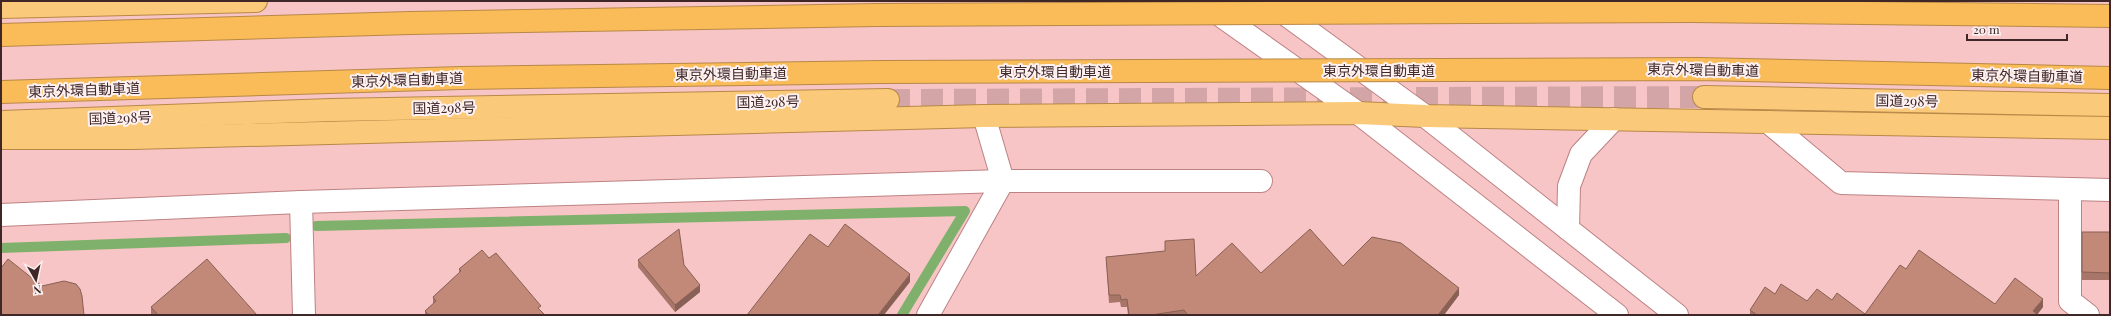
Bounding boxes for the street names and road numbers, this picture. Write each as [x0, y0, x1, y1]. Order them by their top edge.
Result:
street label: 東京外環自動車道 [1647, 59, 1759, 80]
street label: 東京外環自動車道 [1323, 61, 1435, 80]
street label: 東京外環自動車道 [999, 62, 1111, 81]
street label: 東京外環自動車道 [675, 63, 787, 84]
street label: 東京外環自動車道 [1971, 65, 2083, 86]
street label: 東京外環自動車道 [351, 68, 463, 91]
street label: 東京外環自動車道 [28, 78, 140, 101]
street label: 国道298号 [1875, 90, 1939, 111]
street label: 国道298号 [736, 91, 800, 112]
street label: 国道298号 [412, 97, 476, 118]
street label: 国道298号 [88, 107, 152, 128]

